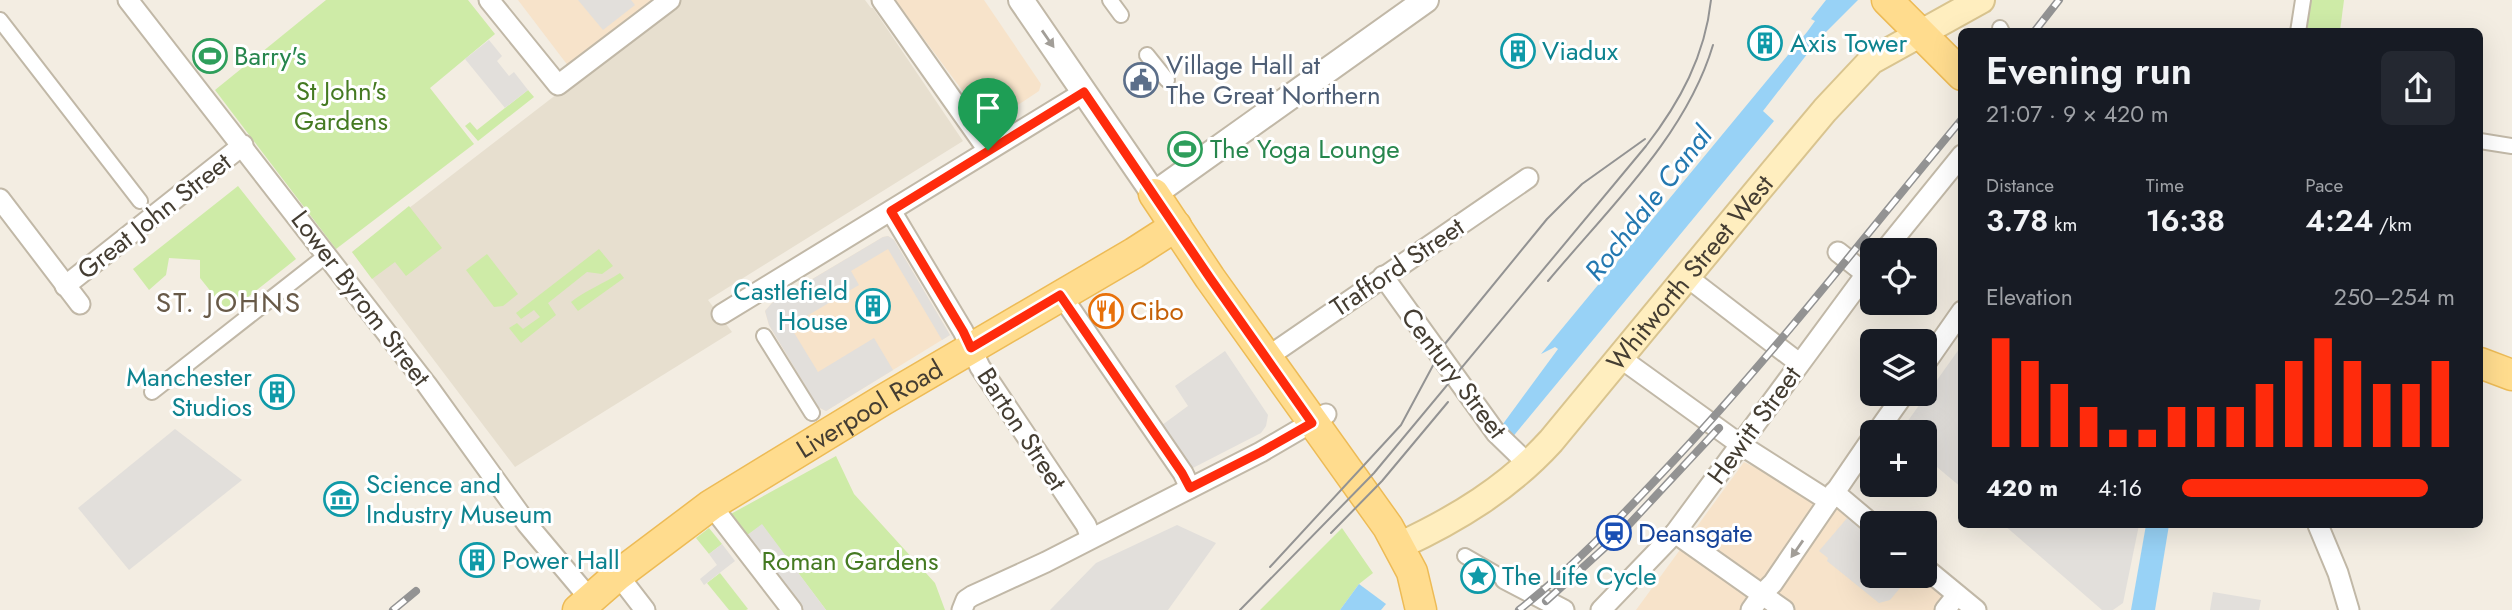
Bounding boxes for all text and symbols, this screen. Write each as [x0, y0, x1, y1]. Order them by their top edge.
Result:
building icon: Axis Tower [1746, 24, 1784, 62]
place label: Axis Tower [1790, 24, 1907, 62]
one-way arrow [1041, 30, 1055, 48]
building icon: Viadux [1499, 32, 1537, 70]
place label: Viadux [1542, 32, 1618, 70]
sports icon: Barry's [191, 37, 229, 75]
place label: Barry's [234, 37, 306, 75]
text: Evening run [1986, 43, 2192, 98]
place label: Village Hall at The Great Northern [1166, 46, 1381, 114]
button: share [2381, 51, 2455, 125]
public building icon: Village Hall at The Great Northern [1122, 61, 1160, 99]
park label: St John's Gardens [294, 72, 388, 140]
pin [958, 78, 1018, 150]
icon: arrive [969, 89, 1007, 127]
text: 21:07 · 9 × 420 m [1986, 97, 2169, 131]
water label: Rochdale Canal [1575, 116, 1723, 290]
sports icon: The Yoga Lounge [1166, 130, 1204, 168]
place label: The Yoga Lounge [1210, 130, 1400, 168]
street label: Great John Street [69, 143, 240, 288]
street label: Whitworth Street West [1597, 166, 1783, 379]
text: Distance [1986, 172, 2054, 199]
text: Time [2146, 172, 2184, 199]
text: Pace [2305, 172, 2343, 199]
text: 3.78 [1986, 199, 2048, 242]
text: 16:38 [2146, 199, 2225, 242]
text: 4:24 [2305, 199, 2373, 242]
street label: Lower Byrom Street [282, 202, 440, 395]
street label: Trafford Street [1323, 208, 1472, 326]
text: km [2048, 211, 2077, 238]
text: /km [2373, 211, 2412, 238]
map controls [1860, 238, 1937, 588]
button: locate [1860, 238, 1937, 315]
place label: Castlefield House [733, 272, 848, 340]
text: Elevation [1986, 280, 2073, 314]
text: 250–254 m [2334, 280, 2455, 314]
district label: ST. JOHNS [156, 282, 302, 323]
building icon: Castlefield House [854, 287, 892, 325]
restaurant icon: Cibo [1087, 292, 1125, 330]
place label: Cibo [1130, 292, 1184, 330]
street label: Century Street [1392, 299, 1516, 447]
button: layers [1860, 329, 1937, 406]
street label: Liverpool Road [789, 350, 950, 468]
street label: Hewitt Street [1698, 357, 1810, 492]
place label: Manchester Studios [126, 358, 252, 426]
street label: Barton Street [968, 360, 1076, 499]
building icon: Manchester Studios [258, 373, 296, 411]
button: + [1860, 420, 1937, 497]
place label: Science and Industry Museum [366, 465, 553, 533]
text: 420 m [1986, 471, 2058, 505]
text: 4:16 [2098, 471, 2142, 505]
museum icon: Science and Industry Museum [322, 480, 360, 518]
button: − [1860, 511, 1937, 588]
station icon: Deansgate [1595, 514, 1633, 552]
place label: Deansgate [1638, 514, 1753, 552]
one-way arrow [1790, 540, 1804, 558]
building icon: Power Hall [458, 541, 496, 579]
place label: Power Hall [502, 541, 620, 579]
park label: Roman Gardens [762, 542, 938, 580]
place icon: The Life Cycle [1459, 557, 1497, 595]
place label: The Life Cycle [1502, 557, 1657, 595]

